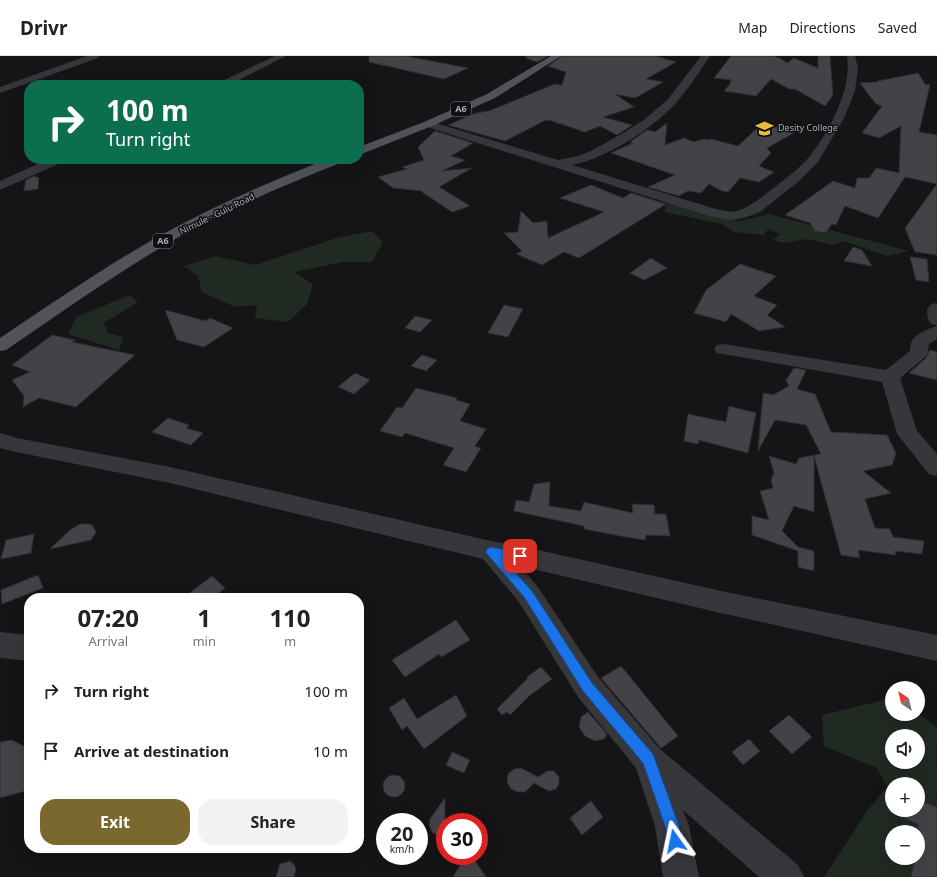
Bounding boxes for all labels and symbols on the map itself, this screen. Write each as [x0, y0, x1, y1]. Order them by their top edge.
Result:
road number: A6 [451, 102, 471, 116]
school or university icon: Desity College [755, 118, 775, 138]
place label: Desity College [778, 121, 838, 134]
street label: Nimule - Gulu Road [177, 190, 257, 237]
road number: A6 [153, 234, 173, 248]
pin [503, 539, 537, 573]
north arrow [885, 681, 925, 721]
speed limit sign: 30 [436, 813, 488, 865]
position arrow [654, 820, 696, 862]

